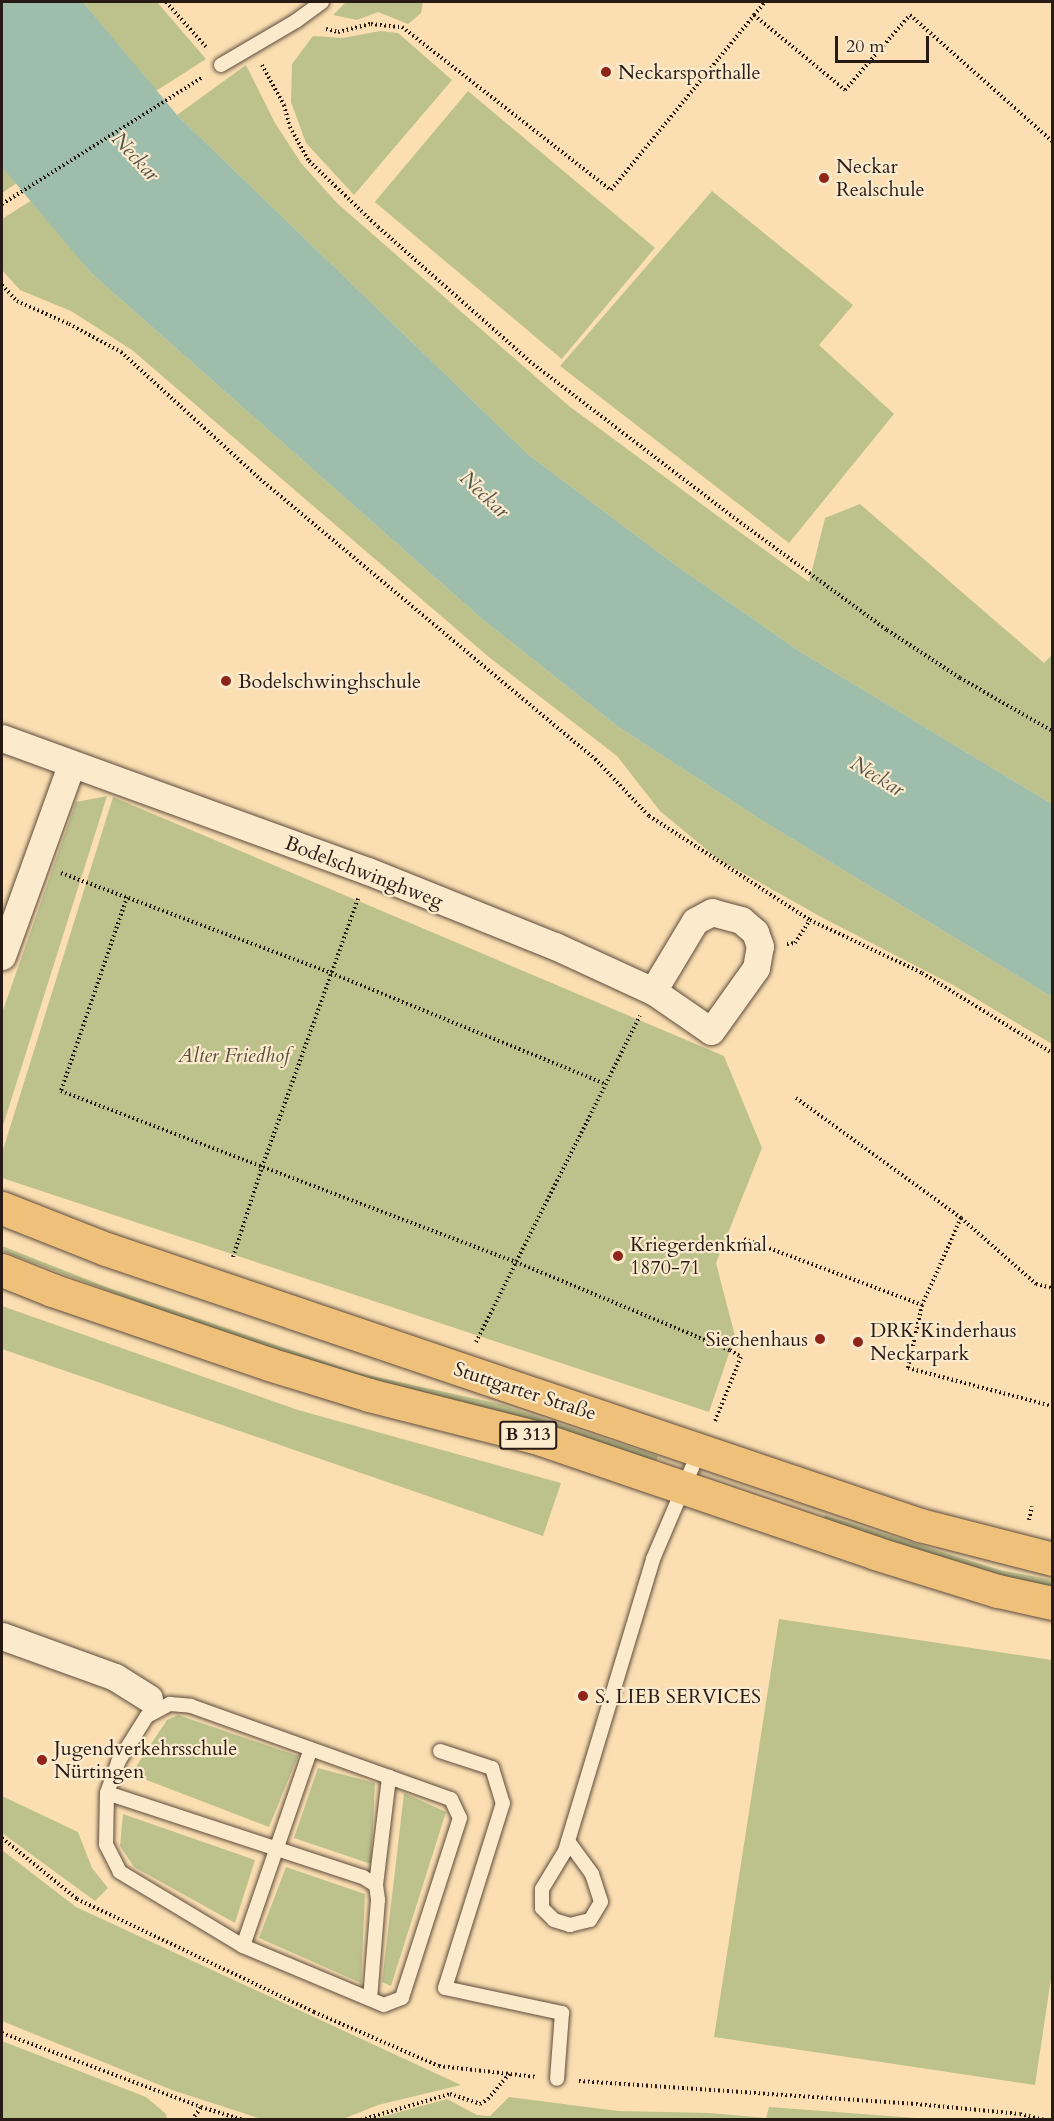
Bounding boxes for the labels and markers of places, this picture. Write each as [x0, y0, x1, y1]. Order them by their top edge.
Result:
place label: Neckarsporthalle [618, 60, 761, 84]
marker: Neckarsporthalle [599, 65, 613, 79]
place label: Neckar Realschule [836, 154, 925, 201]
marker: Neckar Realschule [817, 171, 831, 185]
place label: Bodelschwinghschule [238, 669, 421, 693]
marker: Bodelschwinghschule [219, 674, 233, 688]
place label: Kriegerdenkmal 1870-71 [630, 1232, 767, 1279]
marker: Kriegerdenkmal 1870-71 [611, 1249, 625, 1263]
place label: DRK Kinderhaus Neckarpark [870, 1318, 1017, 1365]
place label: Siechenhaus [705, 1327, 808, 1351]
marker: Siechenhaus [813, 1332, 827, 1346]
marker: DRK Kinderhaus Neckarpark [851, 1335, 865, 1349]
place label: S. LIEB SERVICES [595, 1684, 761, 1708]
marker: S. LIEB SERVICES [576, 1689, 590, 1703]
place label: Jugendverkehrsschule Nürtingen [54, 1736, 237, 1783]
marker: Jugendverkehrsschule Nürtingen [35, 1753, 49, 1767]

